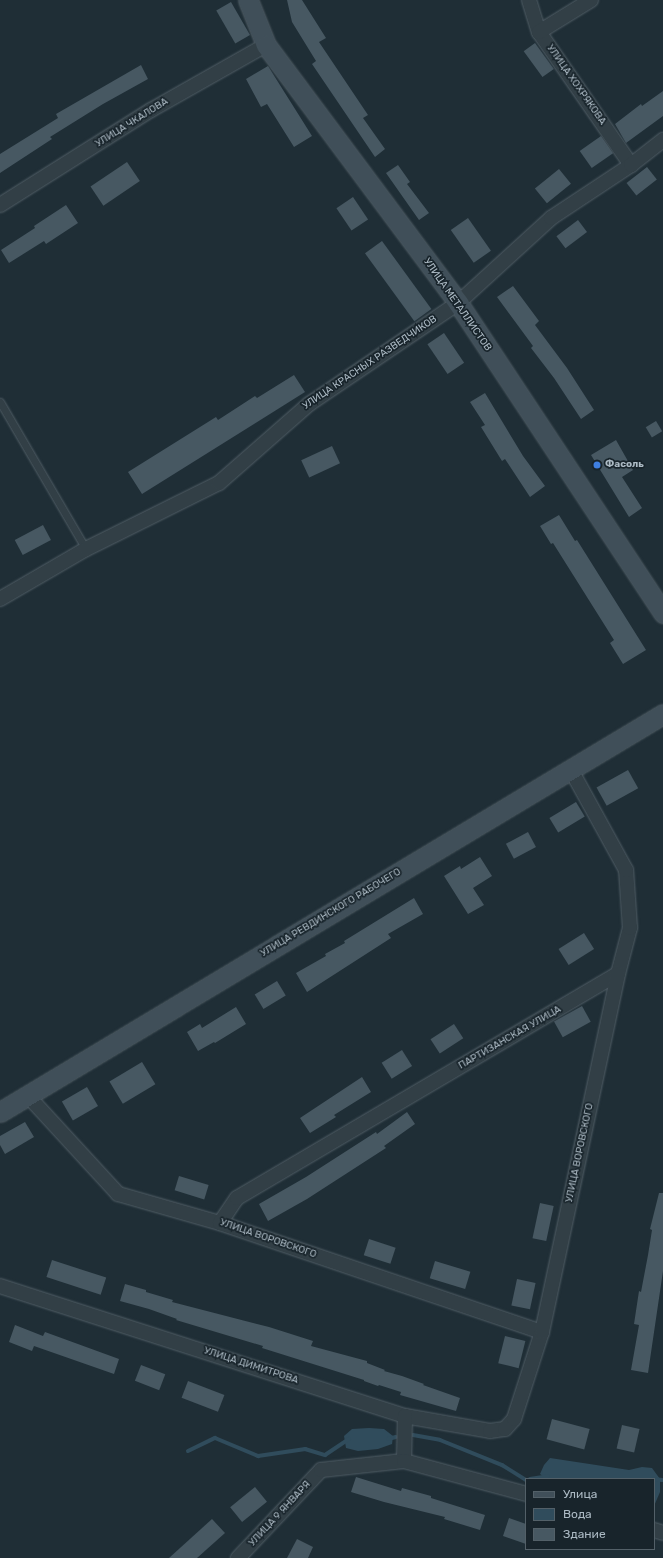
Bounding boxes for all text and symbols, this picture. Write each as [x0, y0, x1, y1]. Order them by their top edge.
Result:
street label: УЛИЦА ХОХРЯКОВА [544, 43, 608, 127]
street label: УЛИЦА ЧКАЛОВА [93, 96, 171, 150]
street label: УЛИЦА МЕТАЛЛИСТОВ [420, 256, 494, 354]
street label: УЛИЦА КРАСНЫХ РАЗВЕДЧИКОВ [301, 313, 439, 413]
place label: Фасоль [605, 459, 644, 471]
marker: Фасоль [592, 460, 602, 470]
street label: УЛИЦА РЕВДИНСКОГО РАБОЧЕГО [259, 866, 403, 960]
street label: ПАРТИЗАНСКАЯ УЛИЦА [457, 1004, 563, 1072]
street label: УЛИЦА ВОРОВСКОГО [564, 1102, 596, 1204]
street label: УЛИЦА ВОРОВСКОГО [218, 1217, 318, 1261]
street label: УЛИЦА ДИМИТРОВА [202, 1345, 300, 1387]
legend [525, 1478, 655, 1550]
street label: УЛИЦА 9 ЯНВАРЯ [247, 1479, 313, 1549]
text: Улица [563, 1487, 597, 1501]
text: Вода [563, 1507, 592, 1521]
text: Здание [563, 1527, 606, 1541]

